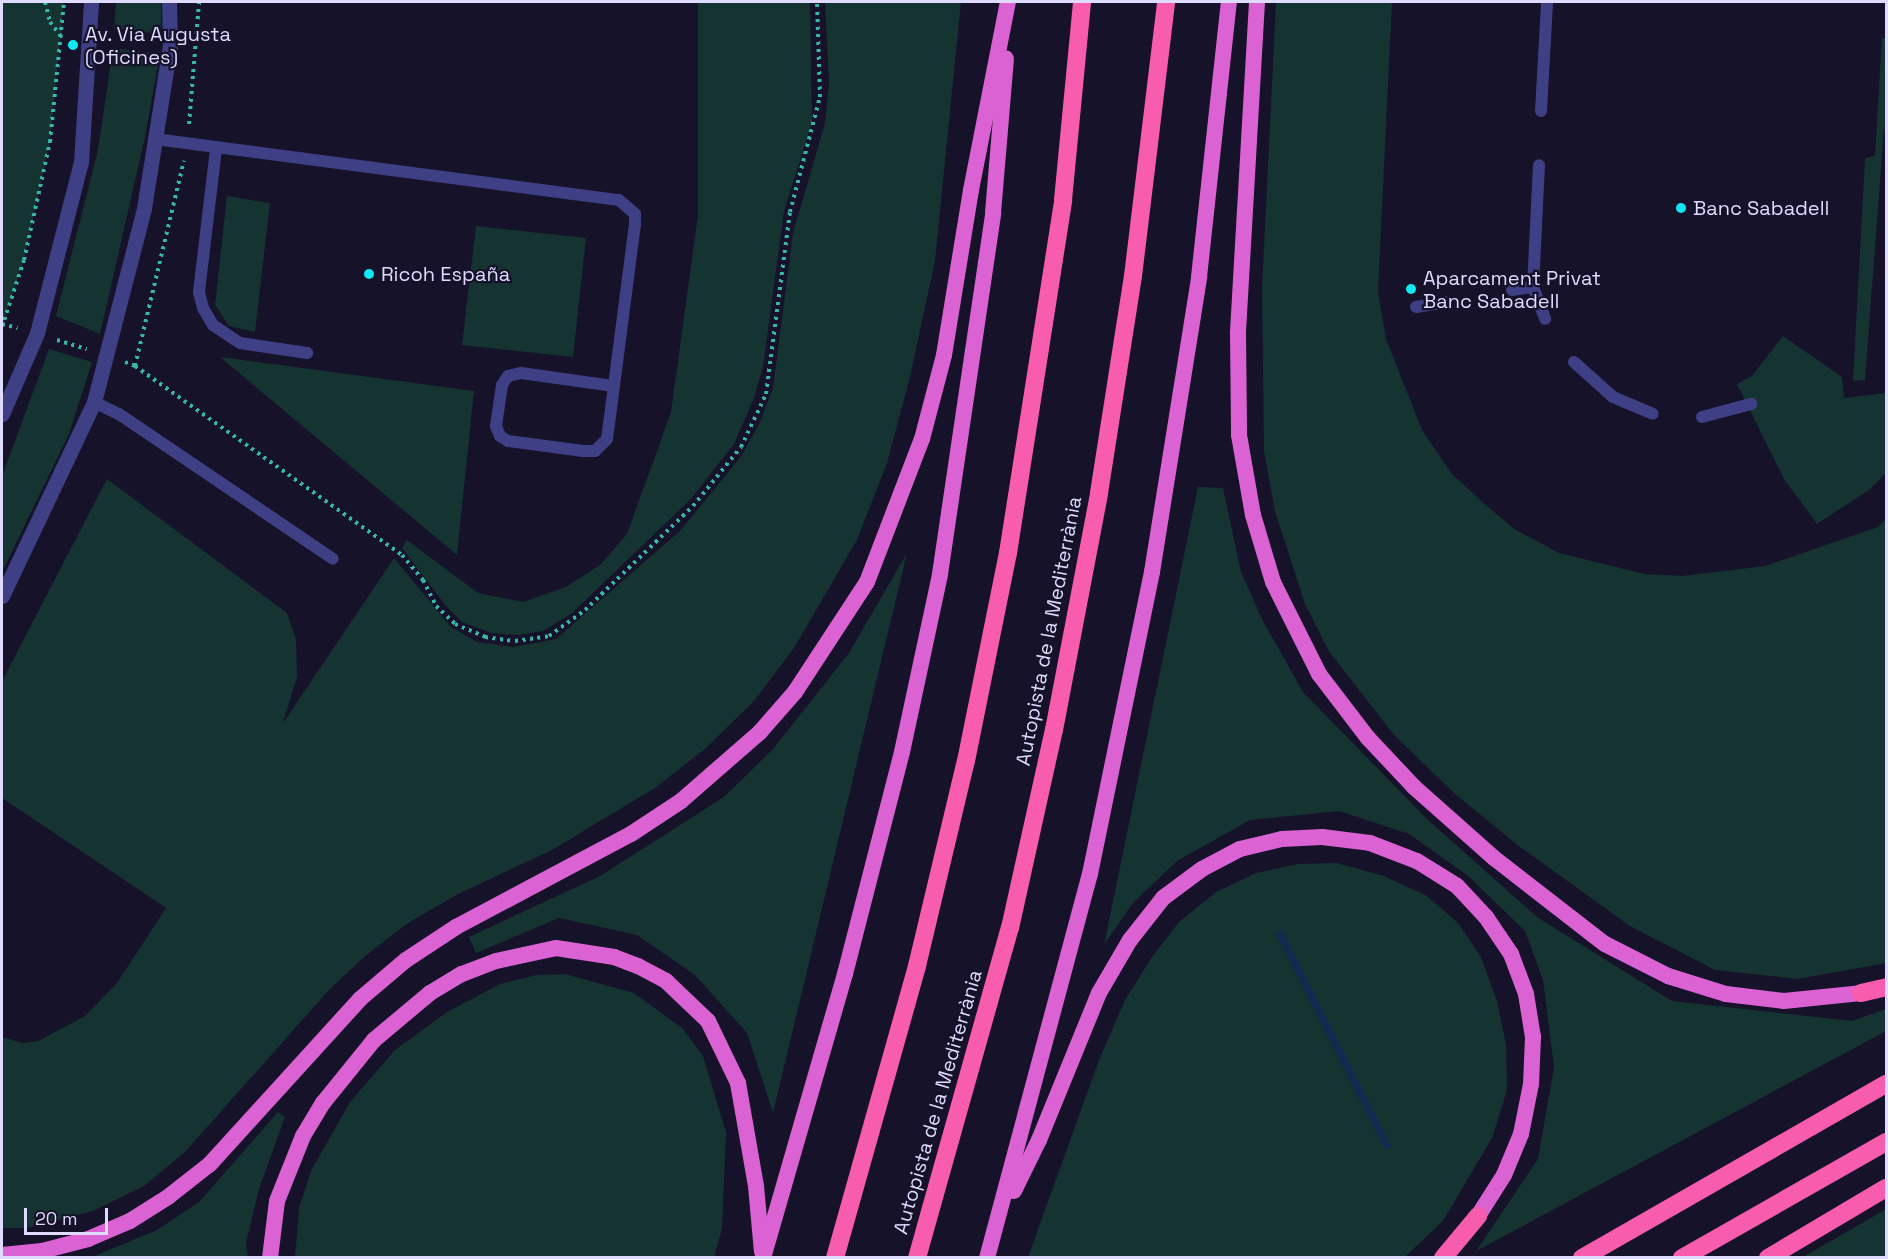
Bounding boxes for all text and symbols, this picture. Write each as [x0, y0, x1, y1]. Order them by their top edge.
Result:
place label: Av. Via Augusta (Oficines) [85, 22, 232, 69]
marker: Av. Via Augusta (Oficines) [66, 38, 80, 52]
place label: Banc Sabadell [1693, 196, 1829, 220]
marker: Banc Sabadell [1674, 201, 1688, 215]
place label: Ricoh España [381, 262, 510, 286]
place label: Aparcament Privat Banc Sabadell [1423, 266, 1601, 313]
marker: Ricoh España [362, 267, 376, 281]
marker: Aparcament Privat Banc Sabadell [1404, 282, 1418, 296]
street label: Autopista de la Mediterrània [1011, 494, 1087, 768]
street label: Autopista de la Mediterrània [889, 967, 987, 1237]
scale bar [27, 1196, 111, 1234]
text: 20 m [35, 1207, 78, 1230]

